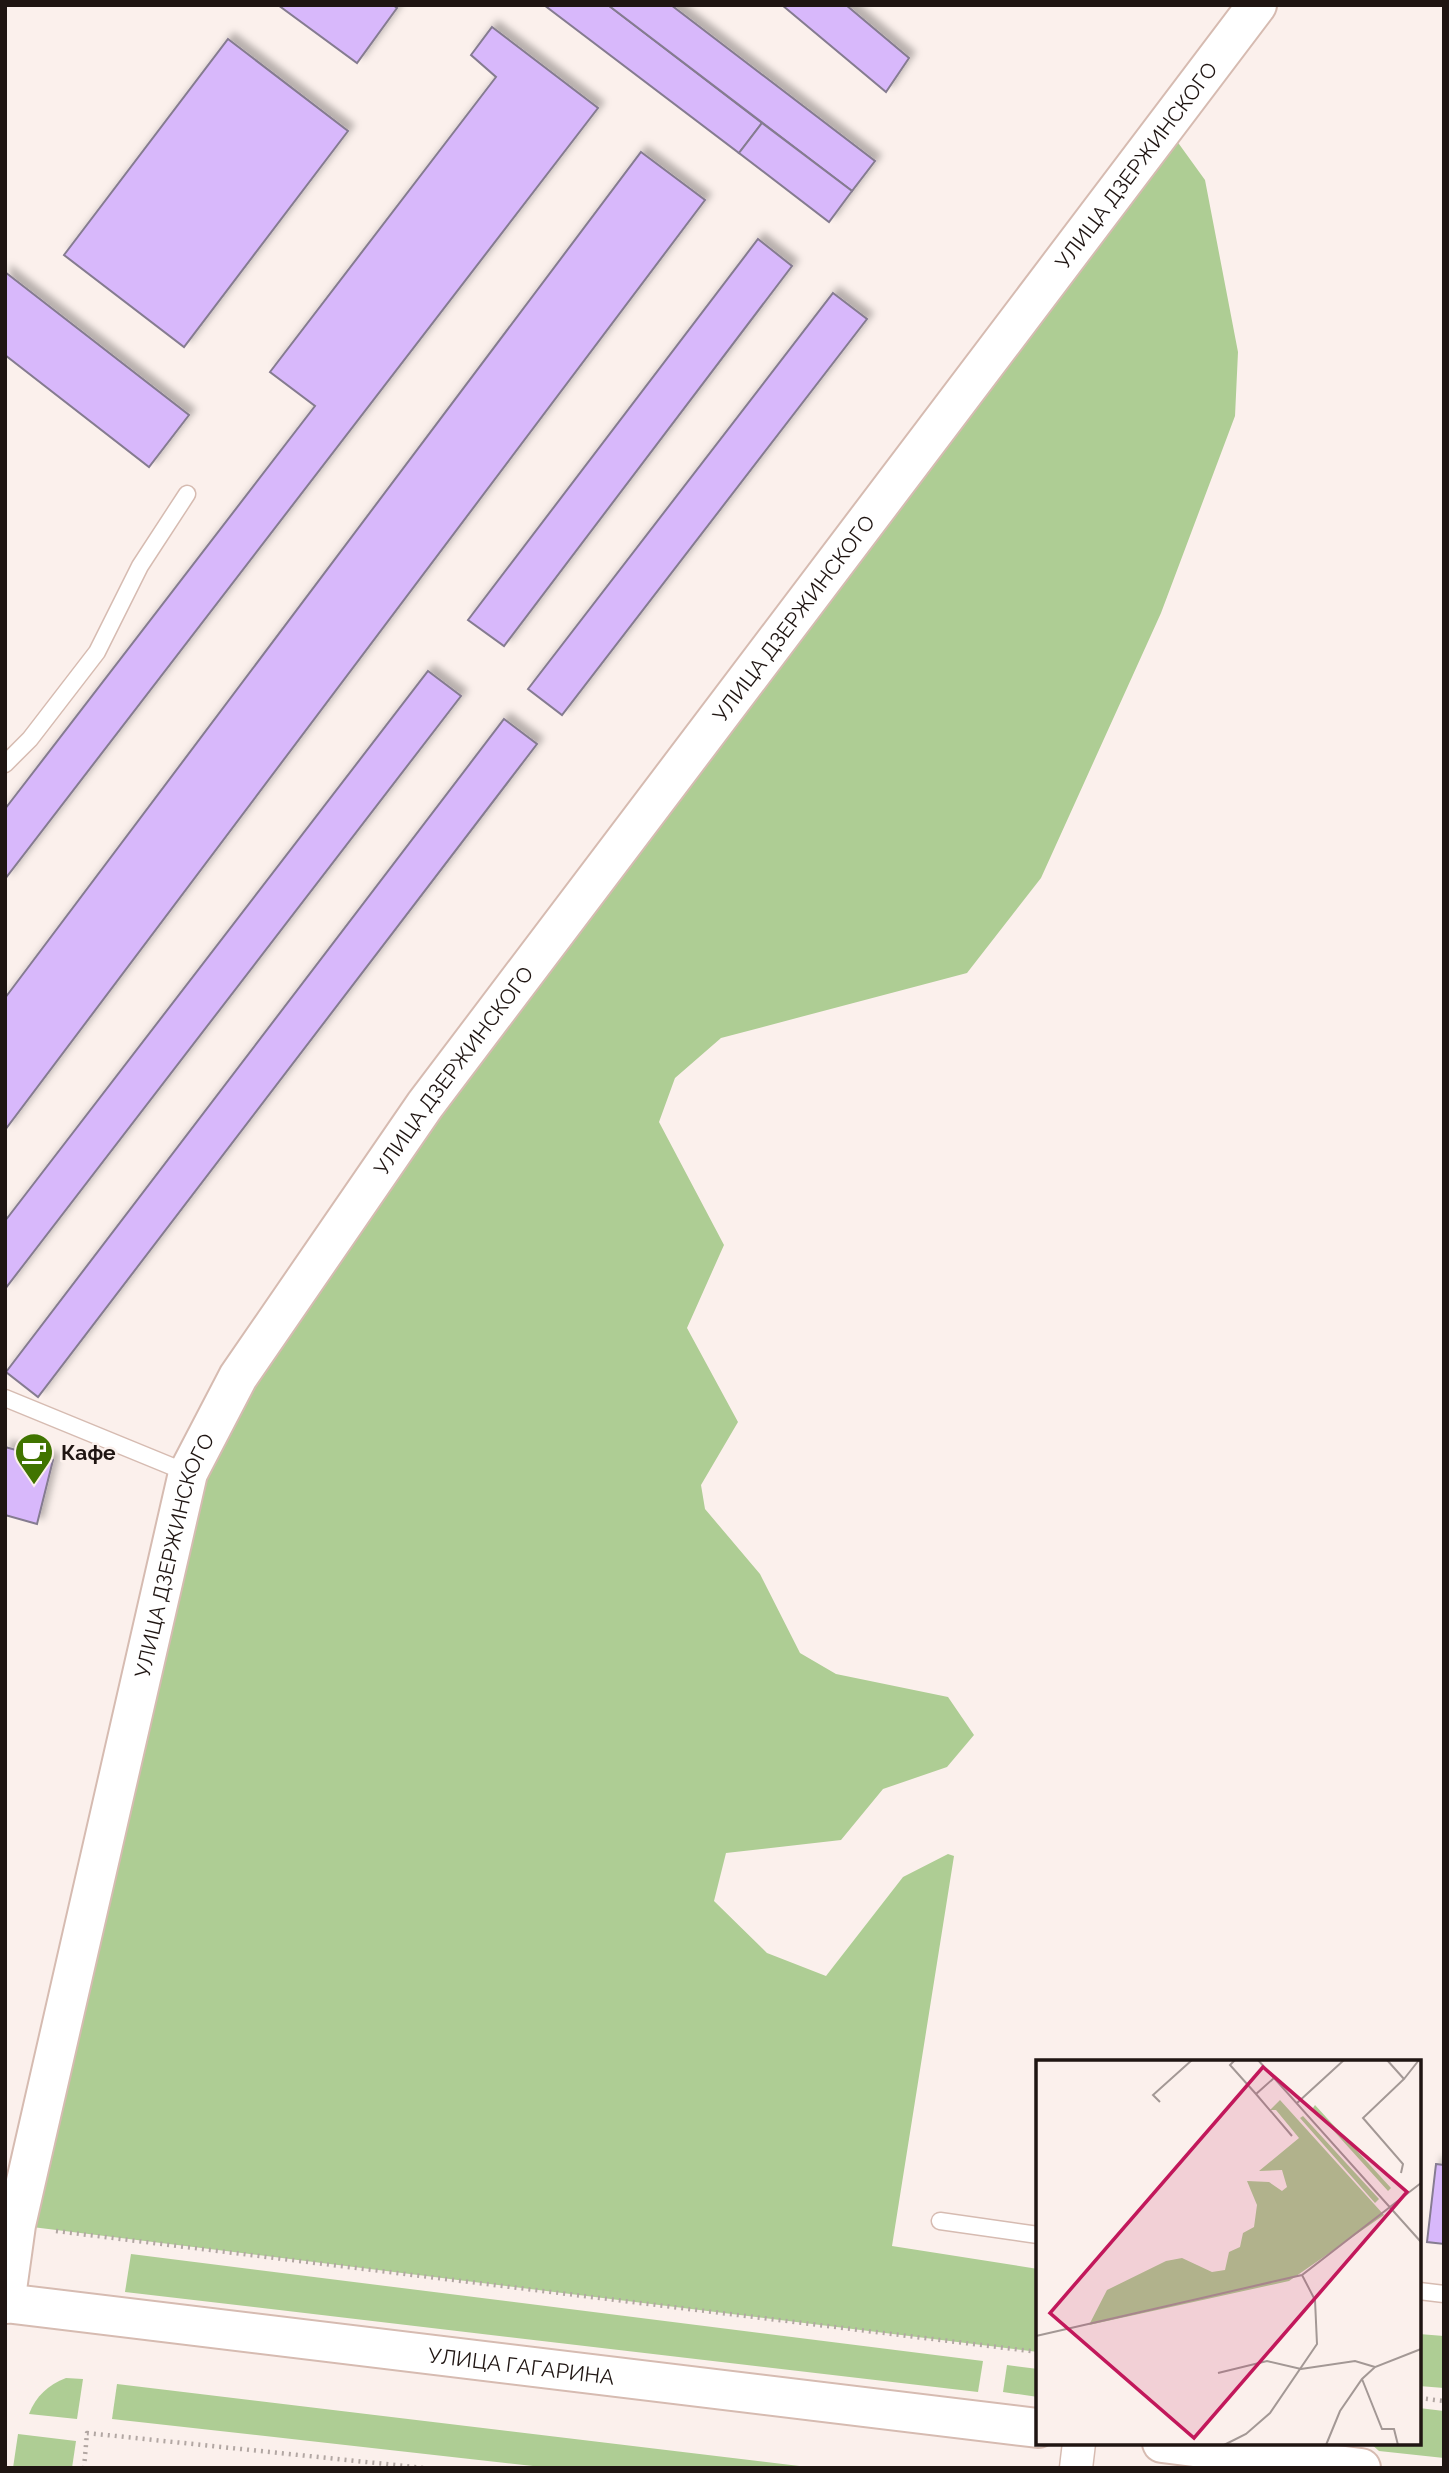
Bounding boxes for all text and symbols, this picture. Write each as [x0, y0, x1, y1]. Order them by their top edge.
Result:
street label: УЛИЦА ДЗЕРЖИНСКОГО [1050, 57, 1222, 273]
street label: УЛИЦА ДЗЕРЖИНСКОГО [707, 510, 879, 726]
street label: УЛИЦА ДЗЕРЖИНСКОГО [368, 961, 538, 1180]
street label: УЛИЦА ДЗЕРЖИНСКОГО [129, 1429, 219, 1680]
cafe icon: Кафе [13, 1431, 55, 1486]
place label: Кафе [61, 1440, 116, 1465]
inset map [1036, 2060, 1421, 2445]
street label: УЛИЦА ГАГАРИНА [427, 2342, 616, 2389]

